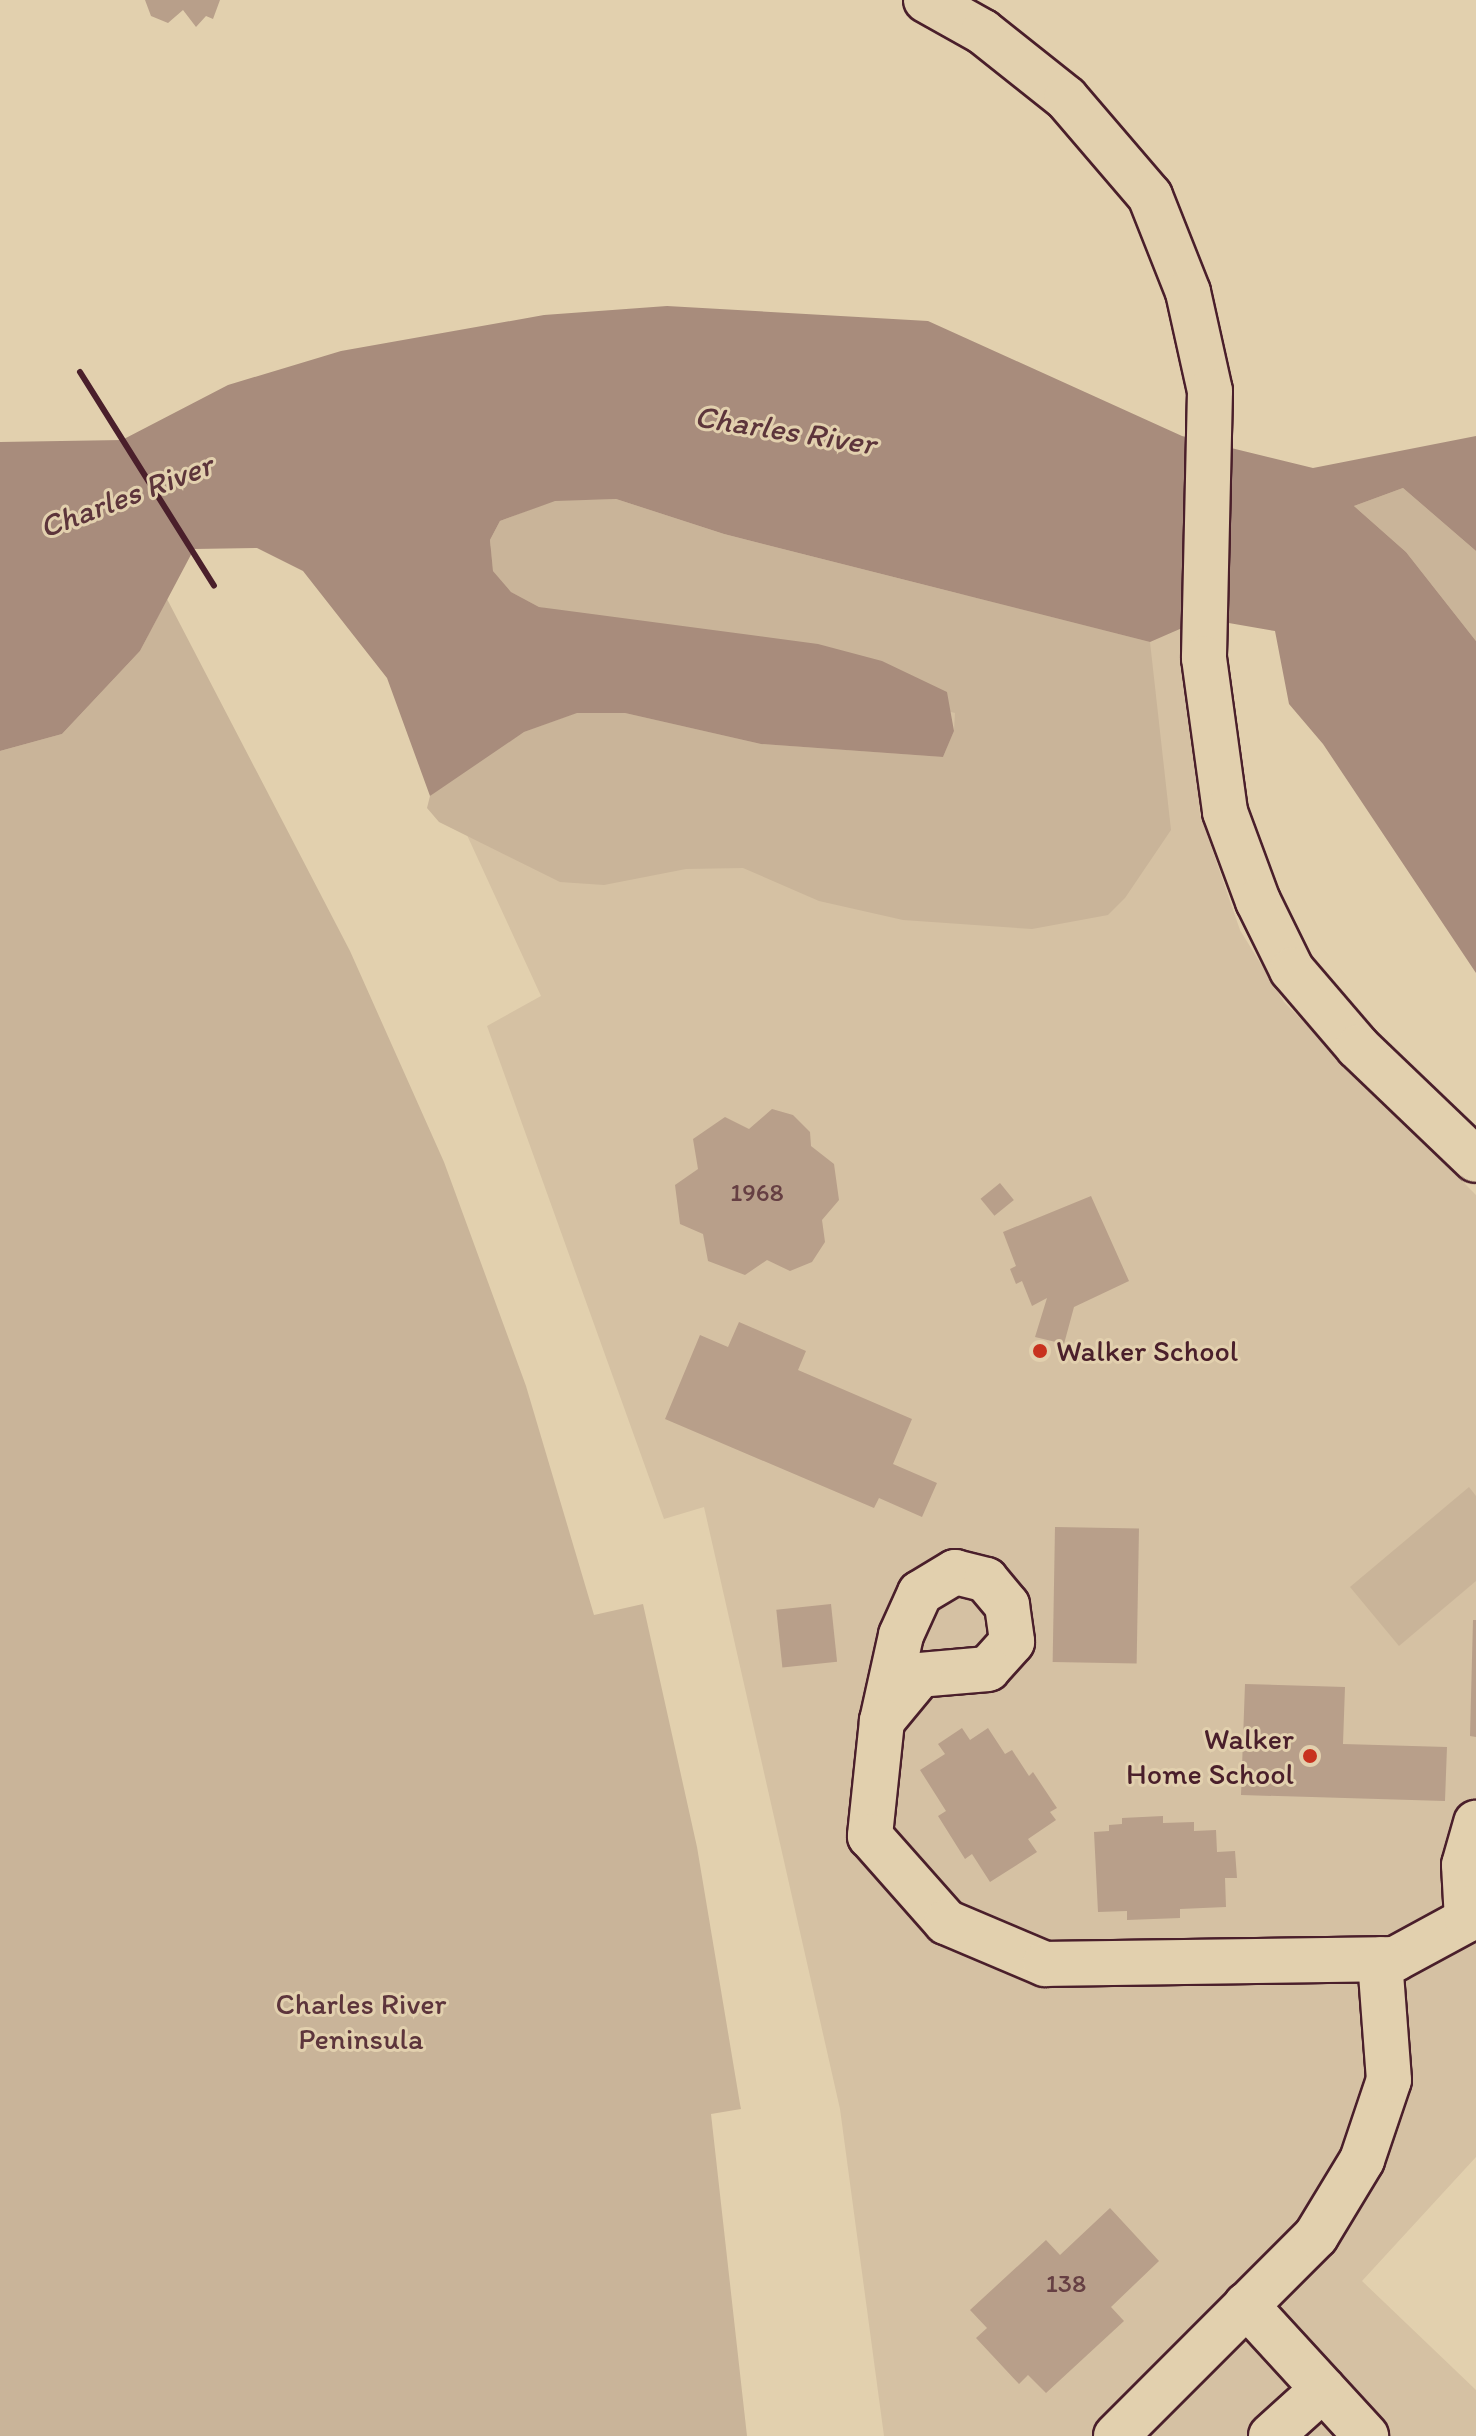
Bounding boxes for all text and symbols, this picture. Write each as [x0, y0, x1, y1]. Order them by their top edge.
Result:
water label: Charles River [692, 397, 878, 463]
water label: Charles River [34, 445, 218, 547]
house number: 1968 [730, 1177, 784, 1209]
place label: Walker School [1056, 1333, 1238, 1369]
marker: Walker School [1031, 1342, 1049, 1360]
place label: Walker Home School [1126, 1721, 1294, 1792]
marker: Walker Home School [1301, 1747, 1319, 1765]
park label: Charles River Peninsula [276, 1986, 446, 2056]
house number: 138 [1046, 2268, 1086, 2300]

